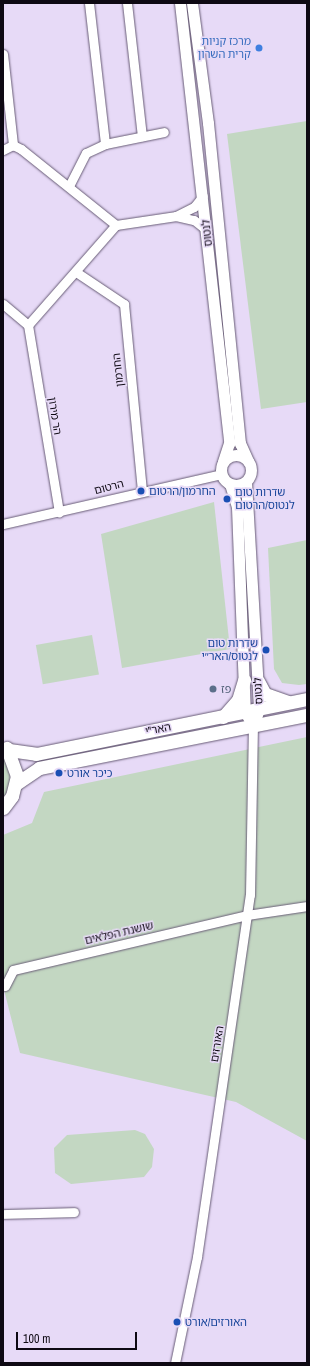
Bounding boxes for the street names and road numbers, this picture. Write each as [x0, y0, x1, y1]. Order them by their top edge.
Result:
street label: לנטוס [199, 219, 215, 247]
street label: החרמון [110, 352, 126, 388]
street label: הר מירון [45, 396, 65, 436]
street label: הרטום [93, 477, 125, 497]
street label: לנטוס [251, 677, 265, 705]
street label: האר"י [144, 720, 172, 738]
street label: שושנת הפלאים [83, 919, 155, 947]
street label: האורזים [208, 1025, 226, 1063]

